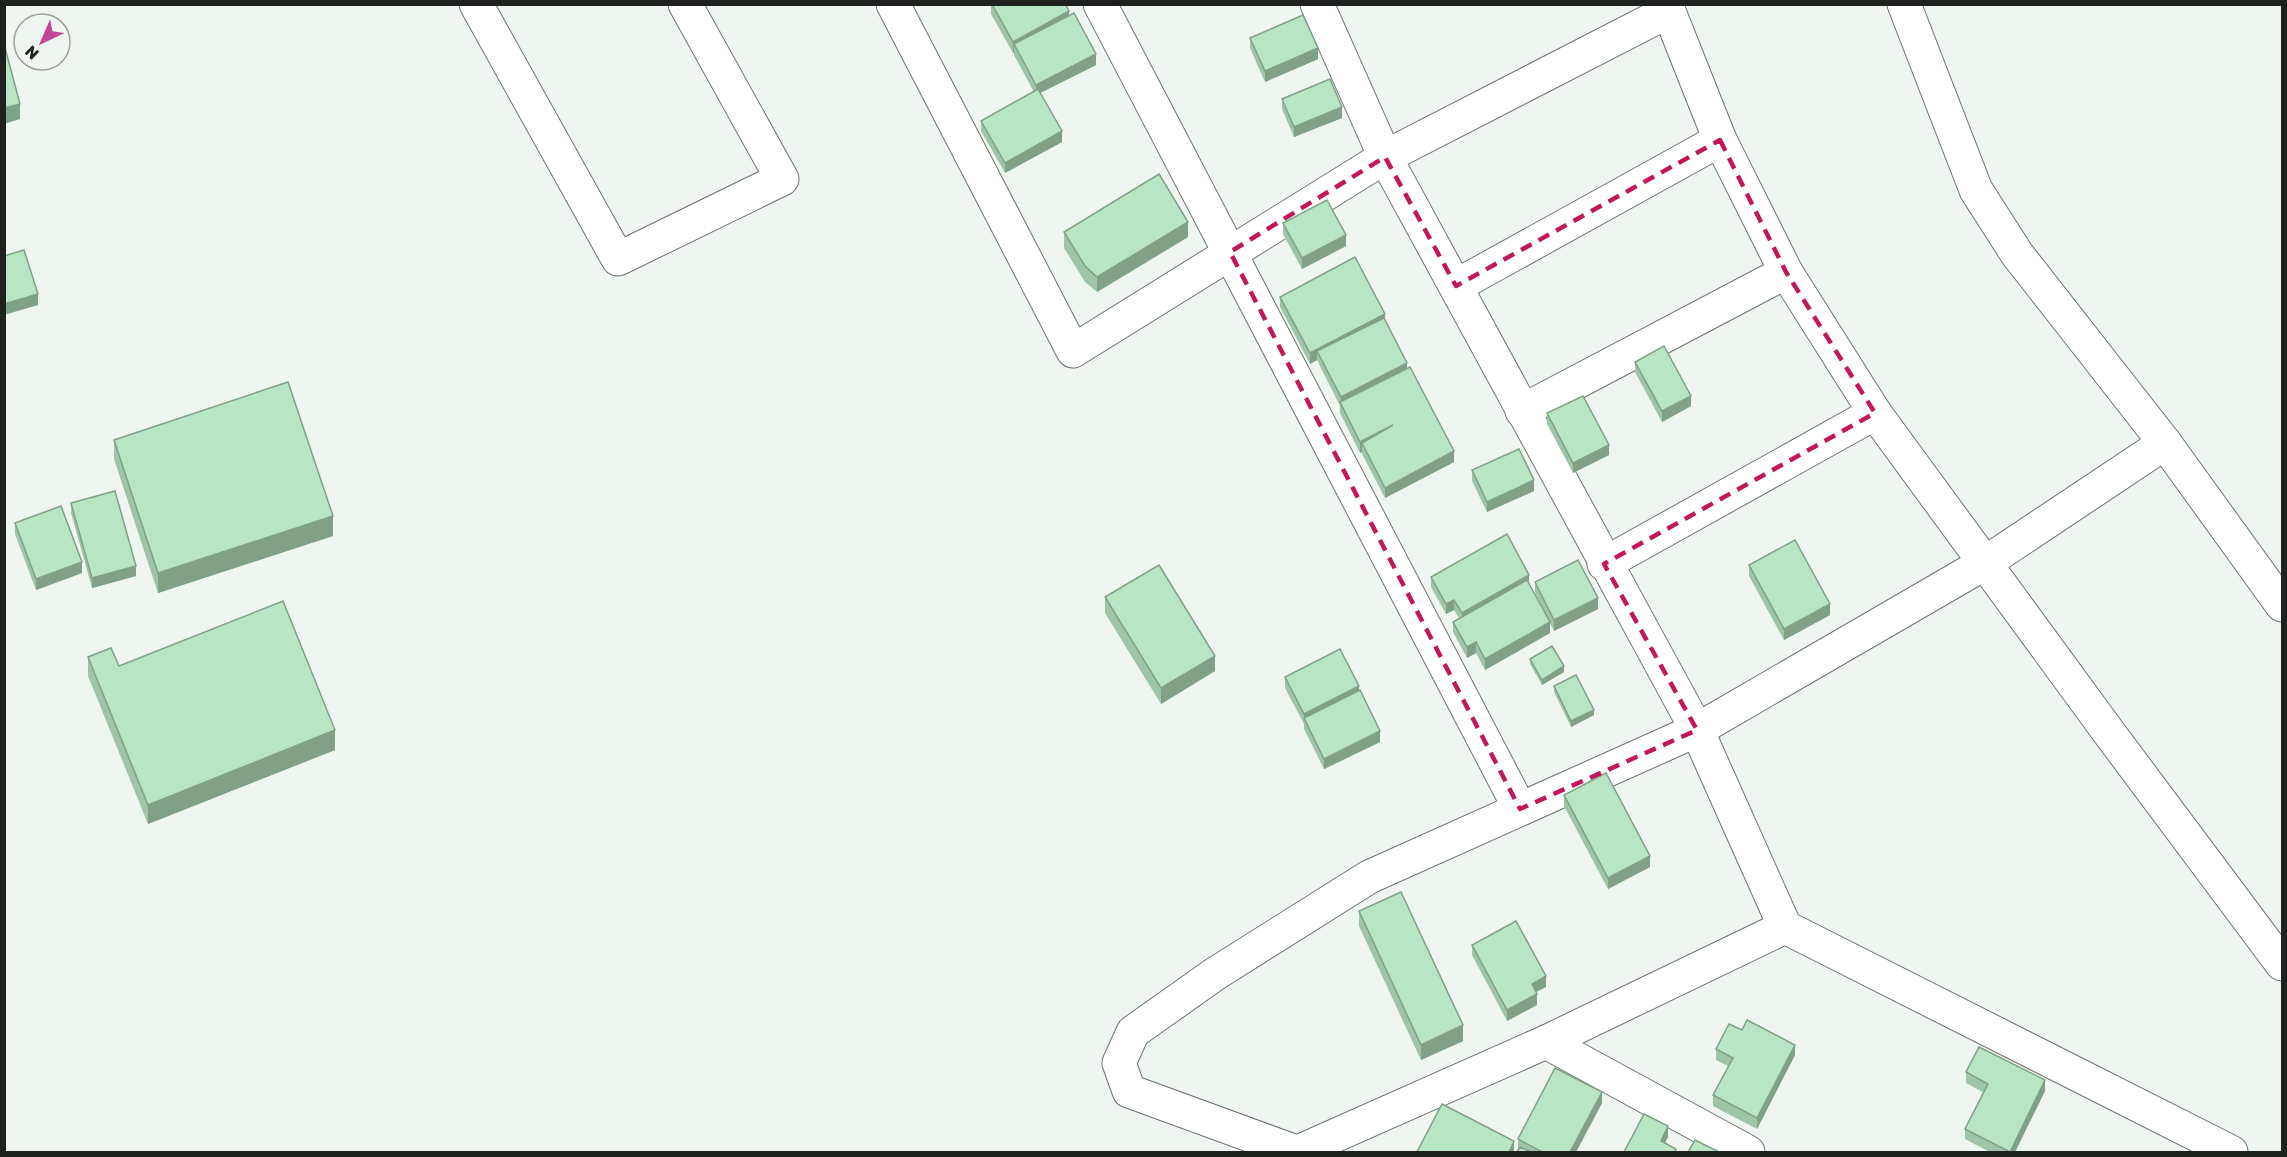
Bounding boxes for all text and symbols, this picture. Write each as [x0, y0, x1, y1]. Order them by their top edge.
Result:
north arrow [12, 12, 72, 72]
text: N [21, 42, 43, 63]

